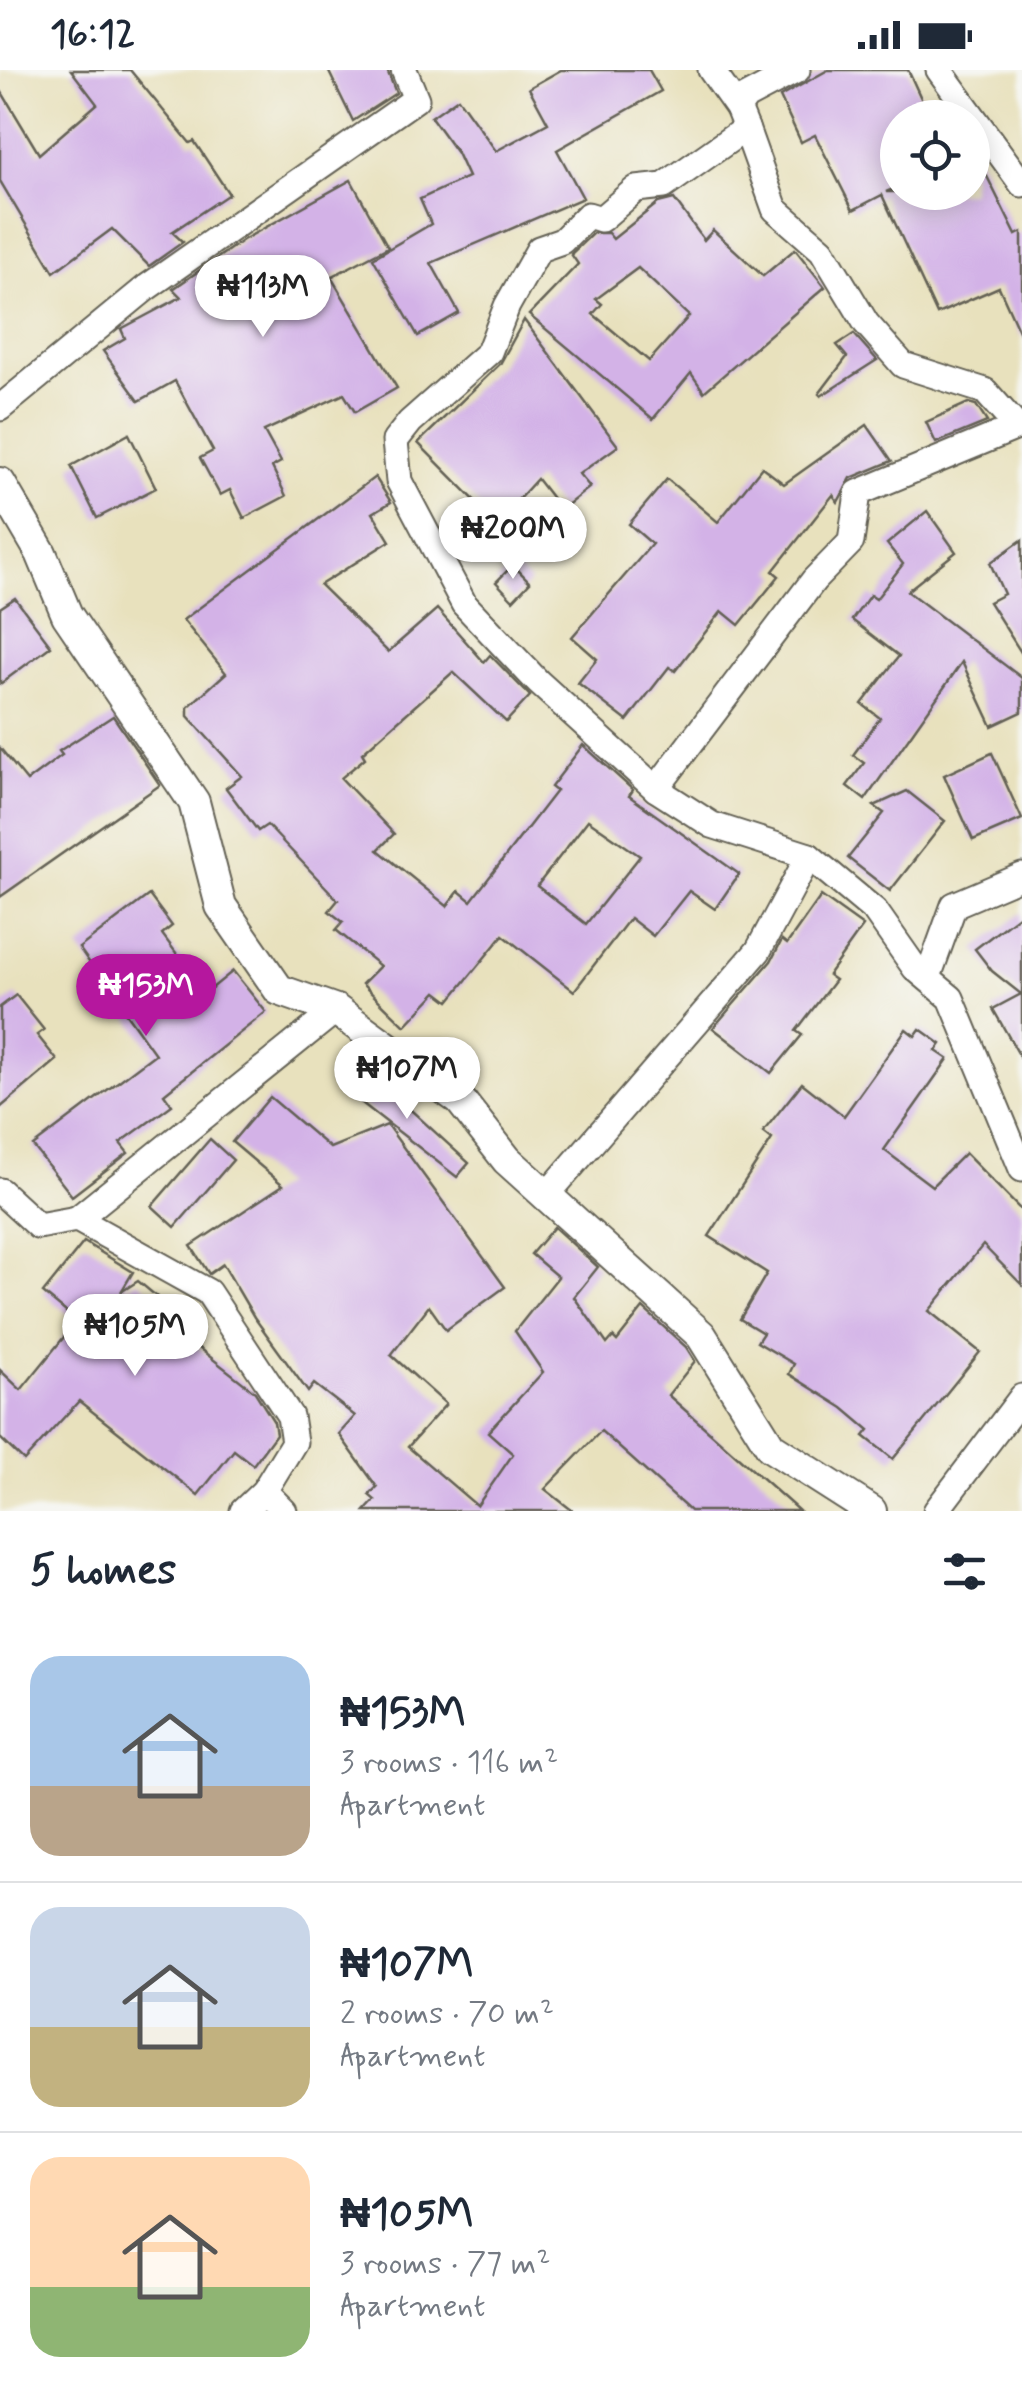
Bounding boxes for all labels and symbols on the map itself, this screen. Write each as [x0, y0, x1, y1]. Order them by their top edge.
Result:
pin: ₦113M [193, 255, 333, 340]
pin: ₦200M [443, 497, 583, 582]
pin: ₦153M [76, 954, 216, 1039]
pin: ₦107M [337, 1037, 477, 1122]
pin: ₦105M [65, 1294, 205, 1379]

